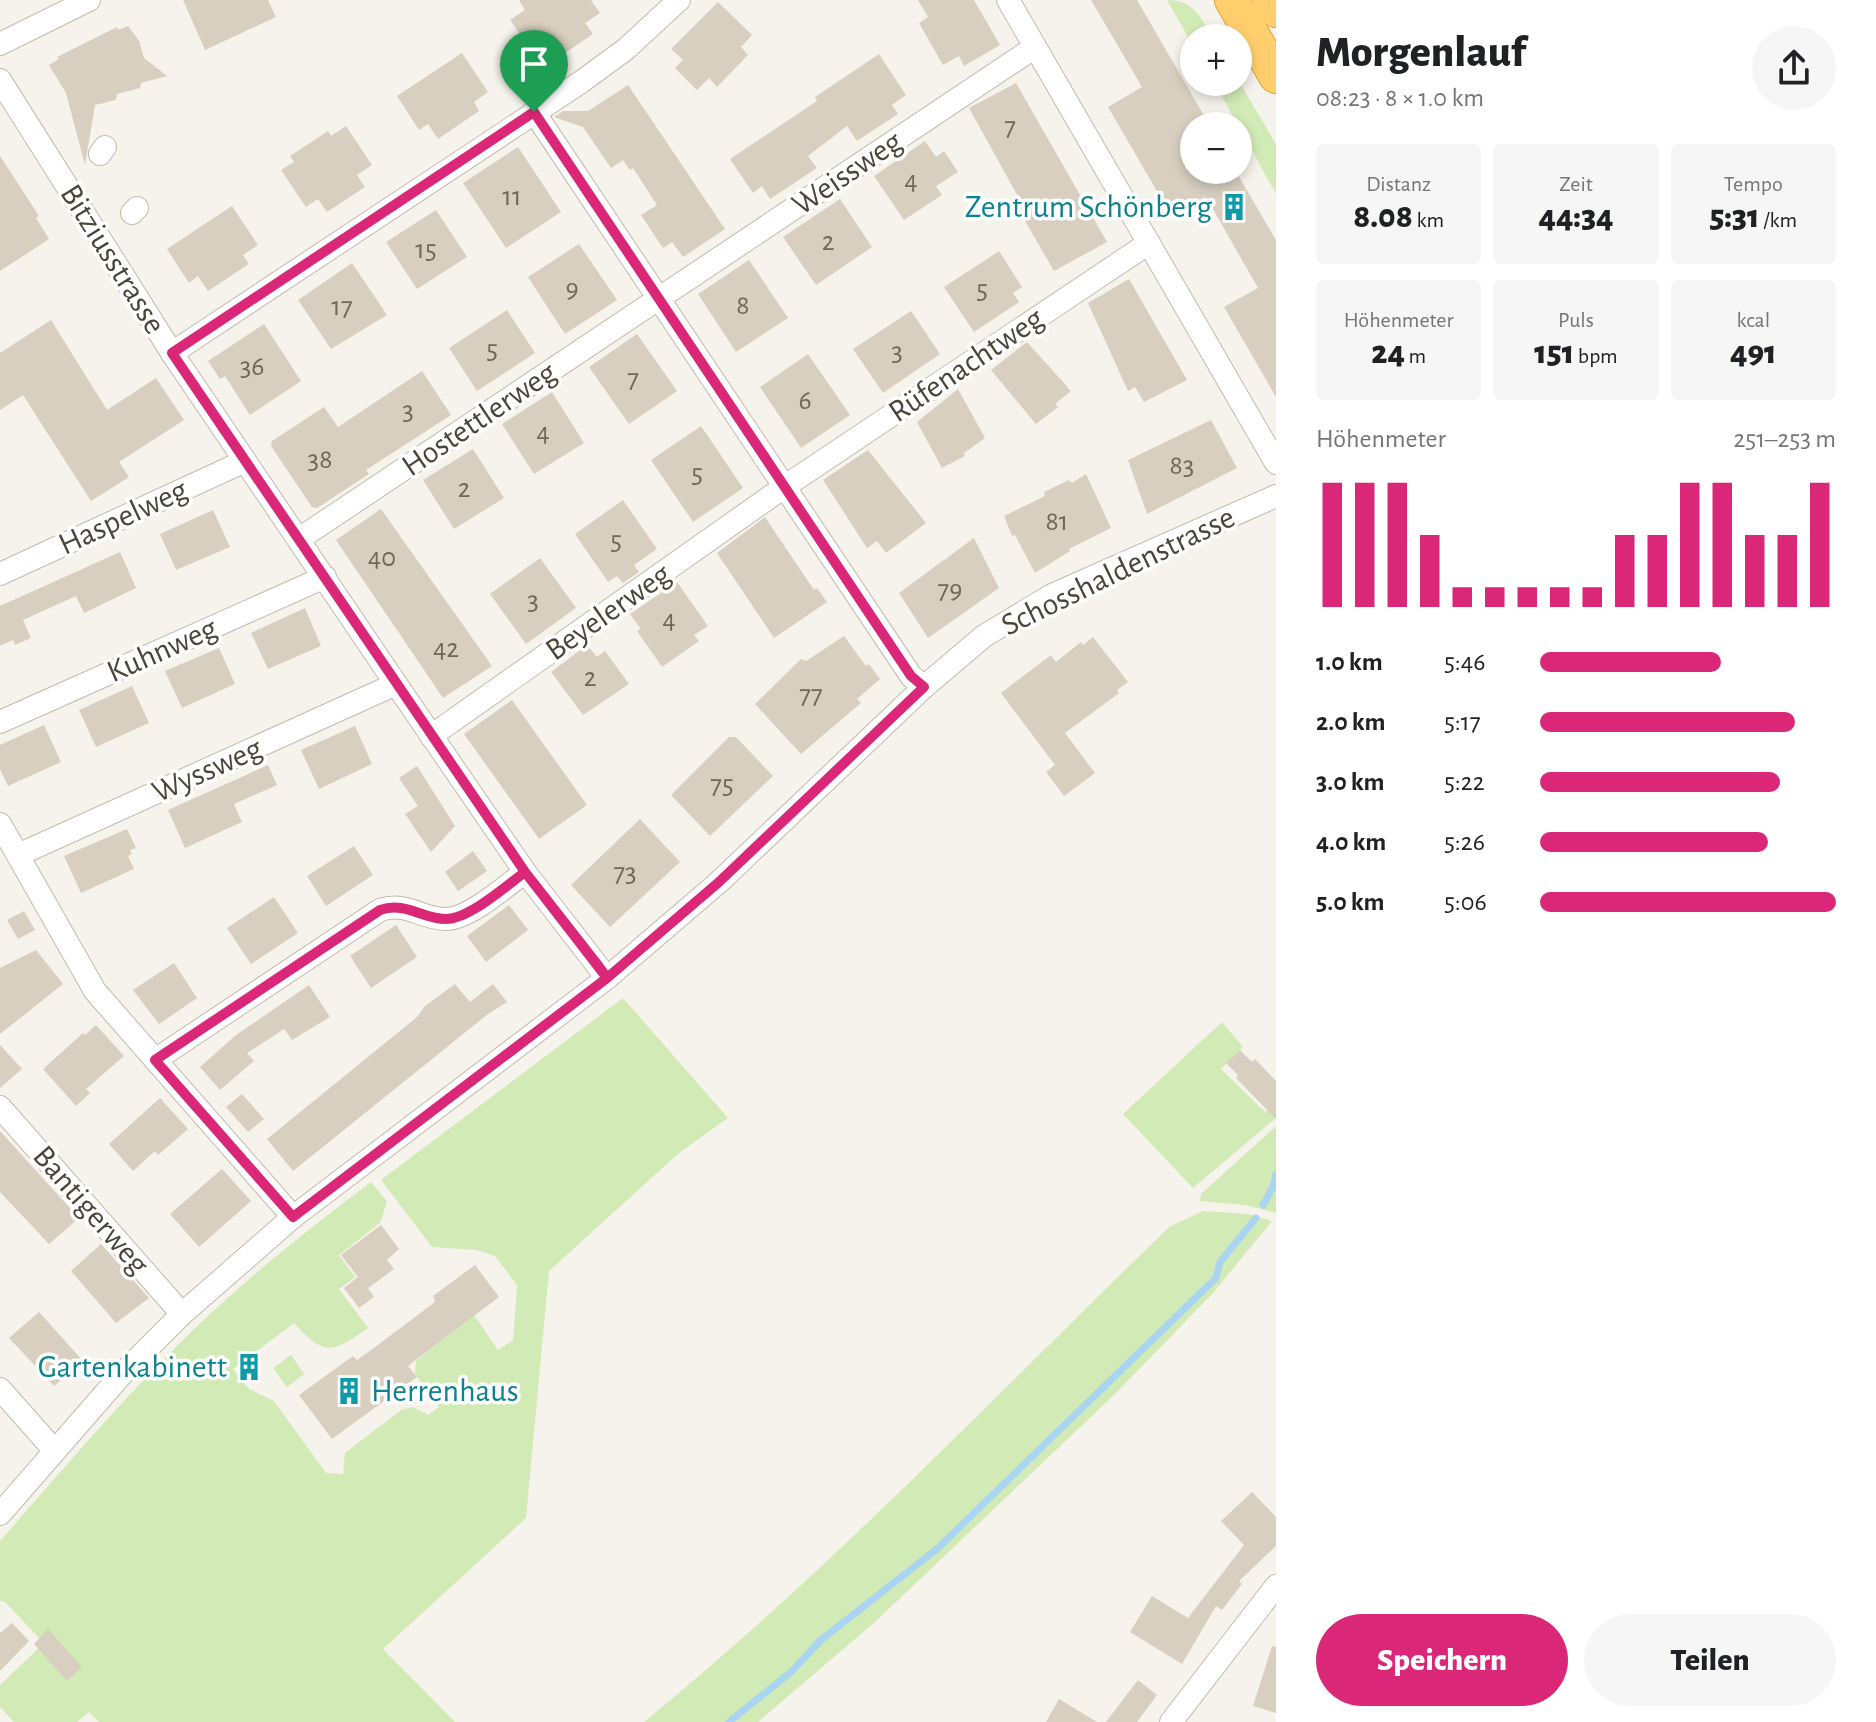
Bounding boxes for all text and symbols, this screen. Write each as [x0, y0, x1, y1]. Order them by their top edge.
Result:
map controls [1180, 24, 1252, 184]
button: + [1180, 24, 1252, 96]
button: share [1752, 26, 1836, 110]
pin [500, 30, 568, 112]
text: Morgenlauf [1316, 31, 1526, 75]
icon: arrive [512, 42, 556, 86]
text: 08:23 · 8 × 1.0 km [1316, 85, 1484, 111]
button: − [1180, 112, 1252, 184]
house number: 7 [1004, 113, 1016, 141]
street label: Weissweg [786, 125, 908, 221]
house number: 4 [904, 167, 918, 195]
text: Distanz [1366, 173, 1431, 195]
text: Zeit [1559, 173, 1593, 195]
text: Tempo [1724, 173, 1783, 195]
street label: Bitziusstrasse [55, 179, 171, 339]
house number: 11 [502, 183, 522, 211]
place label: Zentrum Schönberg [965, 191, 1212, 223]
building icon: Zentrum Schönberg [1219, 192, 1249, 222]
text: 8.08 [1353, 200, 1413, 234]
text: 44:34 [1538, 200, 1614, 234]
text: 5:31 [1709, 200, 1760, 234]
text: km [1413, 209, 1444, 231]
text: /km [1760, 209, 1797, 231]
house number: 2 [822, 228, 834, 256]
house number: 15 [415, 236, 437, 264]
house number: 9 [565, 275, 579, 303]
house number: 5 [976, 276, 988, 304]
house number: 8 [736, 292, 750, 320]
house number: 17 [331, 293, 353, 321]
street label: Rüfenachtweg [883, 302, 1049, 428]
text: Höhenmeter [1344, 309, 1454, 331]
text: Puls [1558, 309, 1594, 331]
text: kcal [1737, 309, 1770, 331]
house number: 5 [486, 336, 498, 364]
text: 24 [1371, 336, 1405, 370]
text: 151 [1534, 336, 1574, 370]
text: 491 [1730, 336, 1777, 370]
house number: 3 [891, 338, 903, 366]
text: m [1405, 345, 1426, 367]
text: bpm [1574, 345, 1618, 367]
house number: 36 [240, 353, 264, 381]
street label: Hostettlerweg [396, 356, 562, 482]
house number: 7 [627, 365, 639, 393]
house number: 6 [798, 387, 812, 415]
house number: 3 [402, 397, 414, 425]
house number: 4 [536, 419, 550, 447]
text: Höhenmeter [1316, 426, 1446, 452]
text: 251–253 m [1733, 426, 1836, 452]
house number: 38 [308, 446, 332, 474]
house number: 83 [1170, 452, 1194, 480]
house number: 5 [691, 460, 703, 488]
street label: Haspelweg [54, 473, 193, 561]
house number: 2 [458, 475, 470, 503]
street label: Schosshaldenstrasse [996, 501, 1240, 641]
house number: 81 [1046, 508, 1068, 536]
house number: 5 [610, 527, 622, 555]
house number: 40 [368, 544, 396, 572]
street label: Beyelerweg [540, 557, 677, 666]
house number: 79 [938, 576, 962, 604]
house number: 3 [527, 587, 539, 615]
house number: 4 [662, 606, 676, 634]
street label: Kuhnweg [102, 611, 222, 688]
house number: 42 [433, 635, 459, 663]
text: 1.0 km [1316, 649, 1383, 675]
text: 5:46 [1444, 649, 1486, 675]
house number: 2 [584, 664, 596, 692]
house number: 77 [799, 681, 823, 709]
text: 2.0 km [1316, 709, 1386, 735]
text: 5:17 [1444, 709, 1481, 735]
street label: Wyssweg [147, 732, 267, 808]
text: 3.0 km [1316, 769, 1384, 795]
text: 5:22 [1444, 769, 1484, 795]
house number: 75 [710, 771, 734, 799]
text: 4.0 km [1316, 829, 1386, 855]
text: 5:26 [1444, 829, 1485, 855]
house number: 73 [613, 859, 637, 887]
text: 5.0 km [1316, 889, 1385, 915]
text: 5:06 [1444, 889, 1487, 915]
street label: Bantigerweg [27, 1140, 155, 1281]
place label: Gartenkabinett [38, 1351, 227, 1383]
building icon: Gartenkabinett [234, 1352, 264, 1382]
place label: Herrenhaus [371, 1375, 519, 1407]
building icon: Herrenhaus [334, 1376, 364, 1406]
button: Speichern [1316, 1614, 1568, 1706]
button: Teilen [1584, 1614, 1836, 1706]

